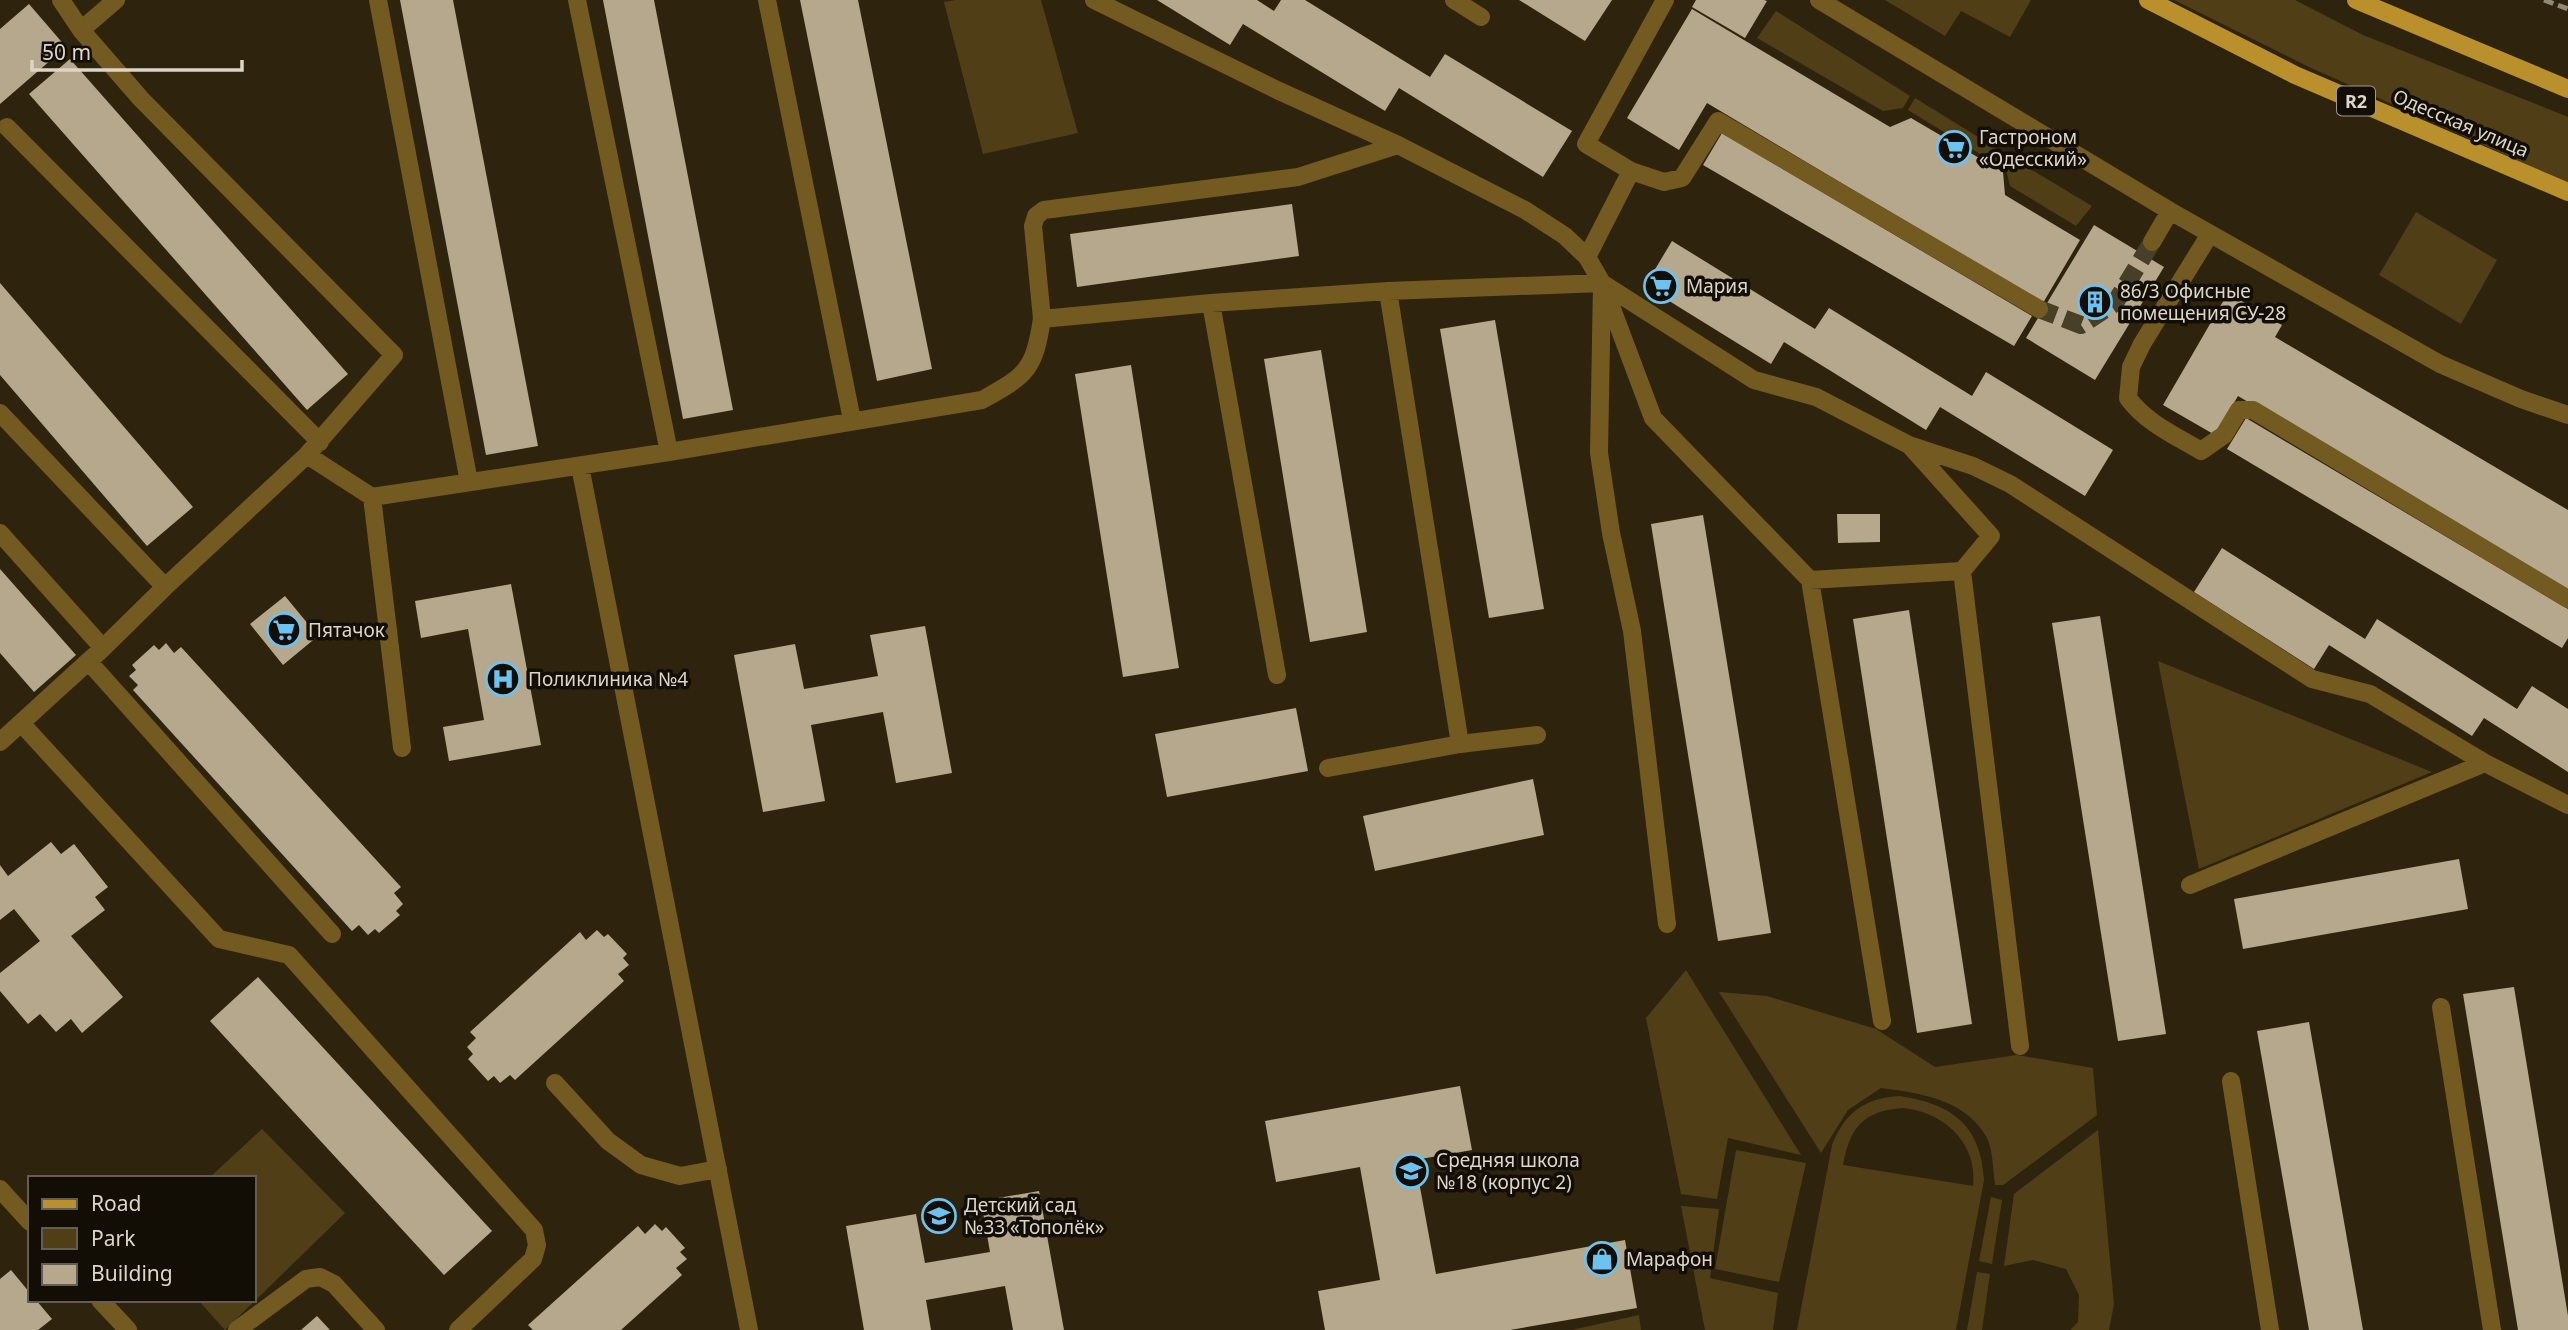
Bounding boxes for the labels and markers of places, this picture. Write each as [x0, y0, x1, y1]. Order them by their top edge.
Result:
place label: Гастроном «Одесский» [1979, 124, 2087, 172]
supermarket icon: Гастроном «Одесский» [1935, 129, 1973, 167]
supermarket icon: Мария [1642, 267, 1680, 305]
place label: Мария [1686, 273, 1748, 299]
place label: 86/3 Офисные помещения СУ-28 [2120, 278, 2286, 326]
building icon: 86/3 Офисные помещения СУ-28 [2076, 283, 2114, 321]
supermarket icon: Пятачок [265, 611, 303, 649]
place label: Пятачок [308, 617, 385, 643]
hospital icon: Поликлиника №4 [484, 660, 522, 698]
place label: Поликлиника №4 [528, 666, 688, 692]
place label: Средняя школа №18 (корпус 2) [1436, 1147, 1580, 1195]
school or university icon: Средняя школа №18 (корпус 2) [1392, 1152, 1430, 1190]
place label: Детский сад №33 «Тополёк» [964, 1192, 1104, 1240]
school or university icon: Детский сад №33 «Тополёк» [920, 1197, 958, 1235]
shop icon: Марафон [1583, 1240, 1621, 1278]
place label: Марафон [1626, 1246, 1713, 1272]

